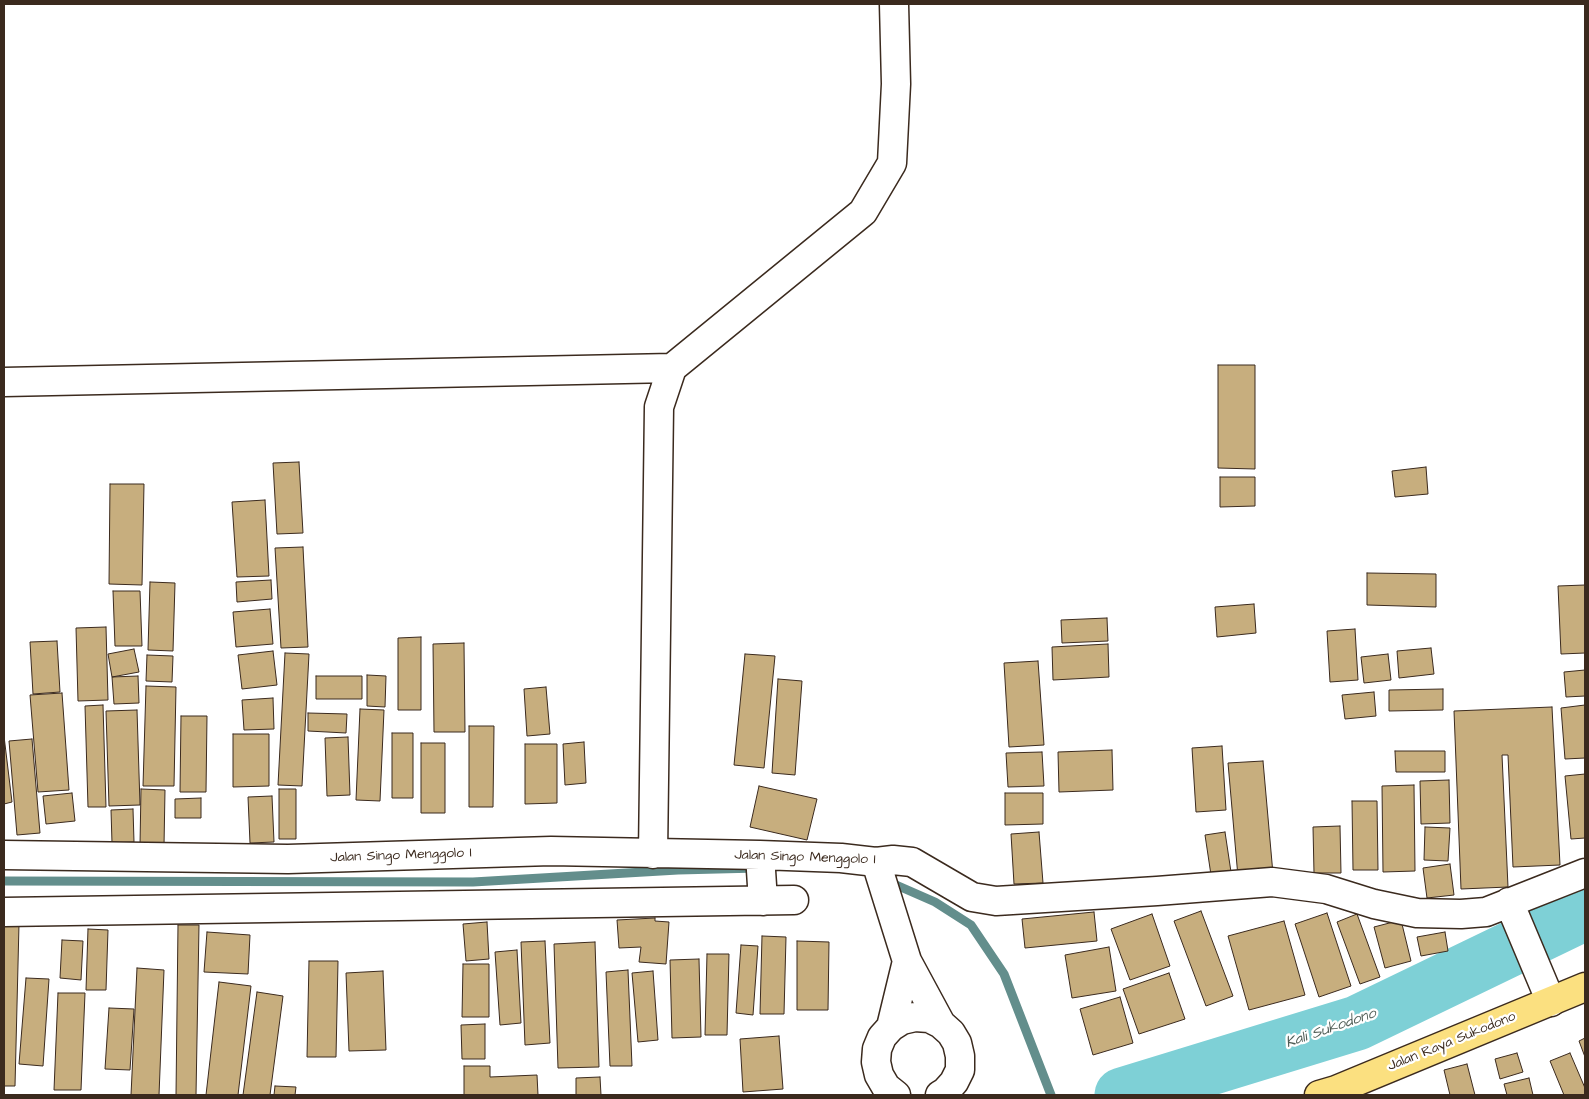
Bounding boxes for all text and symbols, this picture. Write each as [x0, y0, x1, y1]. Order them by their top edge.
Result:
street label: Jalan Singo Menggolo I [330, 845, 472, 867]
street label: Jalan Singo Menggolo I [734, 847, 876, 869]
water label: Kali Sukodono [1283, 1005, 1379, 1053]
street label: Jalan Raya Sukodono [1386, 1009, 1518, 1075]

